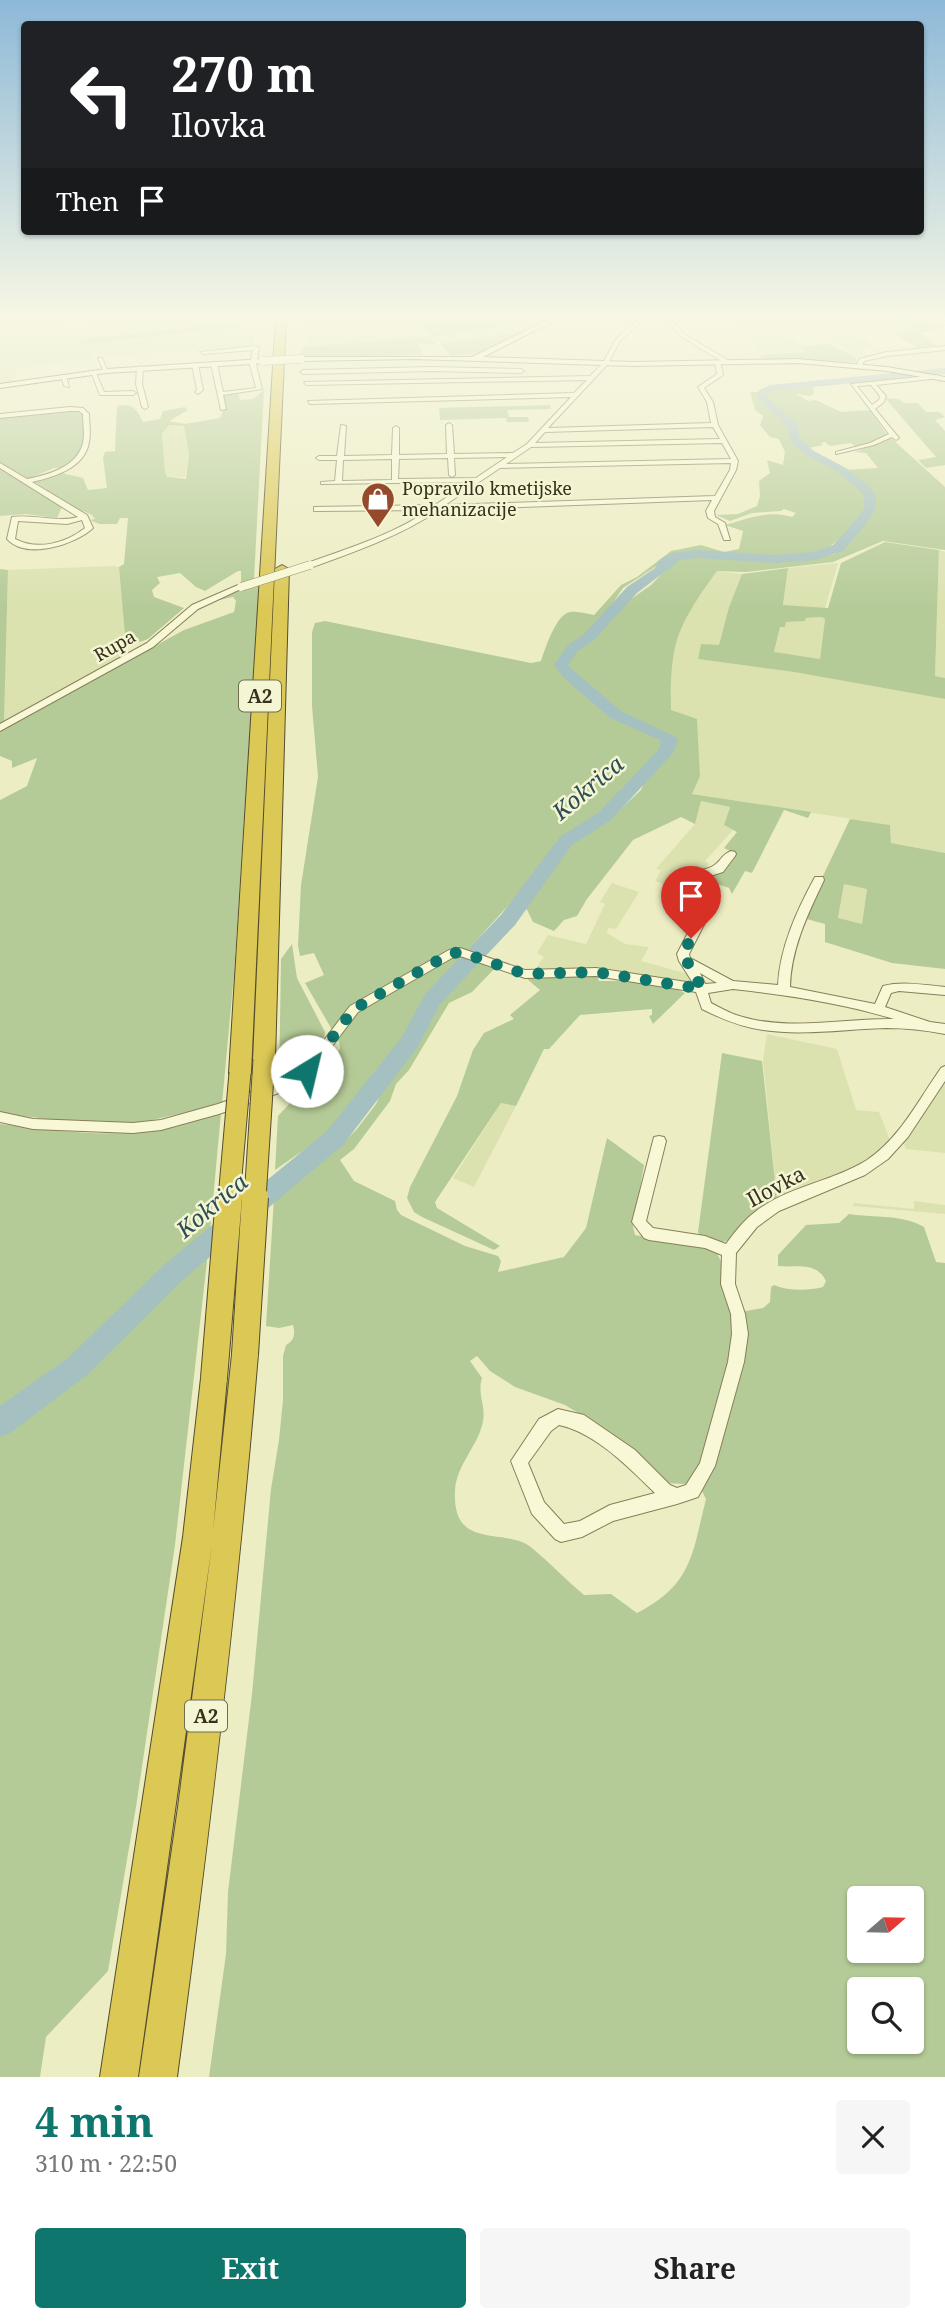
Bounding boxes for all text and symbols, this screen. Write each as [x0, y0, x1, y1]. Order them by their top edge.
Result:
text: 270 m [171, 40, 315, 106]
icon: left [56, 49, 147, 140]
text: Ilovka [171, 103, 266, 146]
icon: arrive [133, 182, 171, 220]
text: Then [56, 183, 119, 219]
place label: Popravilo kmetijske mehanizacije [402, 476, 572, 521]
shop icon: Popravilo kmetijske mehanizacije [359, 480, 397, 529]
street label: Rupa [89, 624, 140, 667]
road number: A2 [239, 680, 281, 712]
water label: Kokrica [544, 747, 630, 827]
pin [661, 866, 721, 938]
icon: arrive [672, 877, 710, 915]
position arrow [270, 1034, 344, 1108]
street label: Ilovka [741, 1159, 810, 1213]
water label: Kokrica [168, 1165, 254, 1245]
road number: A2 [185, 1700, 227, 1732]
north arrow [847, 1886, 924, 1964]
map controls [847, 1886, 924, 2054]
button: search [847, 1977, 924, 2054]
text: 4 min [35, 2092, 154, 2149]
button: close [836, 2100, 910, 2174]
text: 310 m · 22:50 [35, 2147, 177, 2179]
button: Exit [35, 2228, 466, 2308]
button: Share [480, 2228, 910, 2308]

